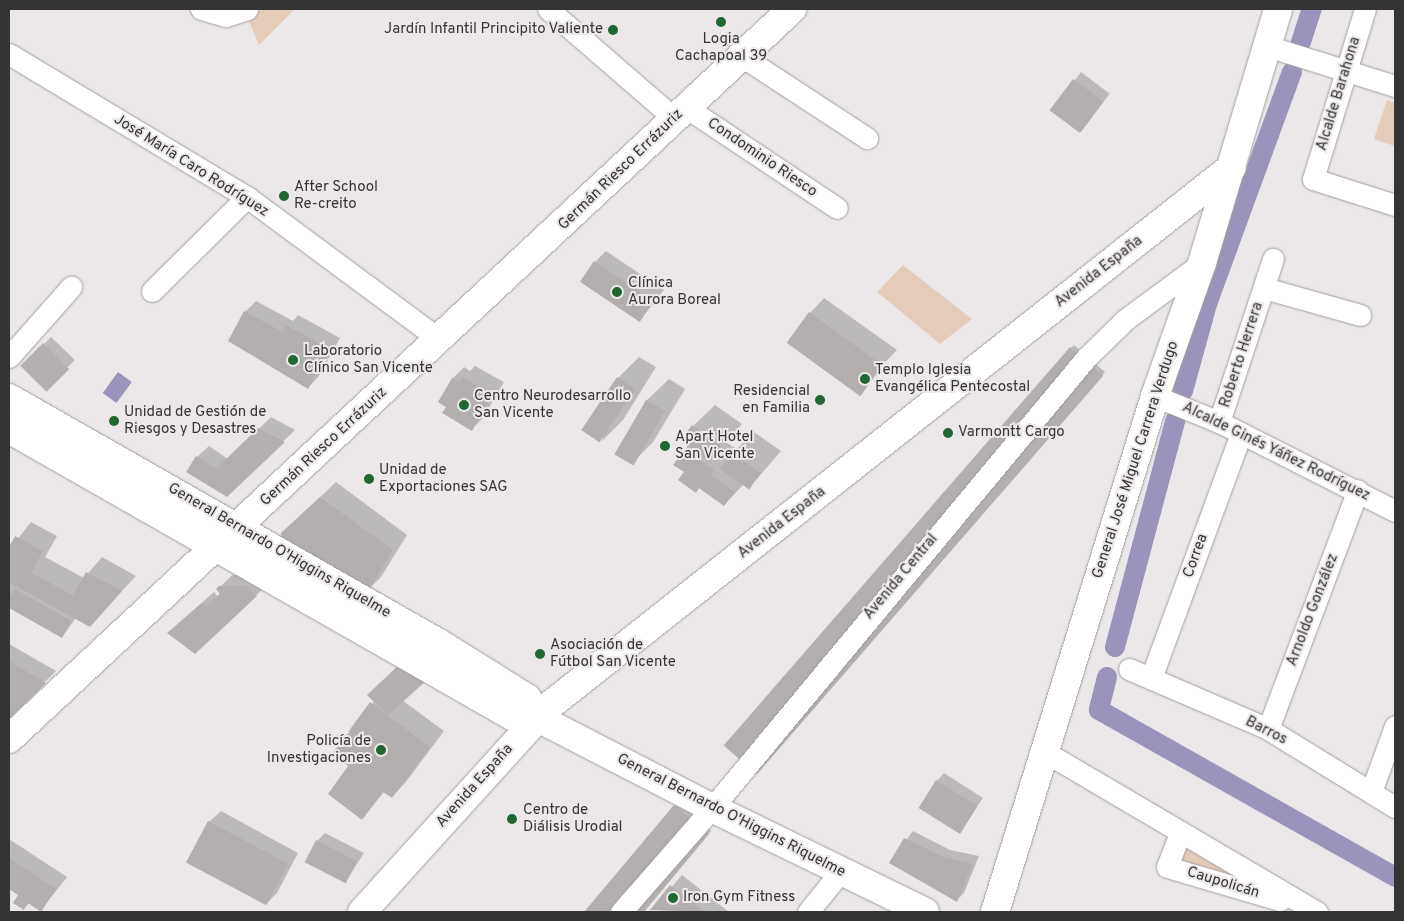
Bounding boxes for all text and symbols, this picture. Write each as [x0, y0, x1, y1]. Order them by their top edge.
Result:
marker: Logia Cachapoal 39 [715, 16, 727, 28]
place label: Jardín Infantil Principito Valiente [383, 21, 603, 39]
marker: Jardín Infantil Principito Valiente [607, 24, 619, 36]
place label: Logia Cachapoal 39 [675, 30, 767, 65]
street label: Alcalde Barahona [1313, 35, 1365, 153]
street label: Germán Riesco Errázuriz [555, 106, 687, 234]
street label: José María Caro Rodríguez [110, 111, 272, 221]
street label: Condominio Riesco [704, 115, 820, 201]
place label: After School Re-creito [294, 178, 378, 213]
marker: After School Re-creito [278, 190, 290, 202]
street label: Avenida España [1052, 232, 1146, 312]
place label: Clínica Aurora Boreal [628, 274, 721, 309]
marker: Clínica Aurora Boreal [610, 285, 624, 299]
street label: Roberto Herrera [1216, 300, 1268, 410]
street label: General José Miguel Carrera Verdugo [1089, 339, 1183, 581]
place label: Laboratorio Clínico San Vicente [304, 342, 433, 377]
marker: Laboratorio Clínico San Vicente [286, 353, 300, 367]
place label: Templo Iglesia Evangélica Pentecostal [875, 361, 1030, 396]
marker: Templo Iglesia Evangélica Pentecostal [859, 373, 871, 385]
place label: Residencial en Familia [733, 382, 810, 417]
street label: Germán Riesco Errázuriz [257, 384, 391, 510]
place label: Centro Neurodesarrollo San Vicente [474, 387, 631, 422]
marker: Residencial en Familia [814, 394, 826, 406]
street label: Alcalde Ginés Yáñez Rodríguez [1179, 398, 1373, 506]
marker: Centro Neurodesarrollo San Vicente [458, 399, 470, 411]
place label: Unidad de Gestión de Riesgos y Desastres [124, 403, 266, 438]
marker: Unidad de Gestión de Riesgos y Desastres [108, 415, 120, 427]
place label: Varmontt Cargo [958, 424, 1065, 442]
marker: Varmontt Cargo [942, 427, 954, 439]
place label: Apart Hotel San Vicente [675, 428, 755, 463]
marker: Apart Hotel San Vicente [659, 440, 671, 452]
place label: Unidad de Exportaciones SAG [379, 461, 508, 496]
marker: Unidad de Exportaciones SAG [363, 473, 375, 485]
street label: General Bernardo O'Higgins Riquelme [164, 480, 394, 622]
street label: Avenida España [735, 483, 829, 563]
street label: Avenida Central [860, 531, 942, 623]
street label: Correa [1180, 532, 1212, 580]
street label: Arnoldo González [1283, 551, 1343, 669]
place label: Asociación de Fútbol San Vicente [550, 636, 676, 671]
marker: Asociación de Fútbol San Vicente [534, 648, 546, 660]
street label: Barros [1242, 713, 1290, 749]
place label: Policía de Investigaciones [267, 732, 371, 767]
street label: Avenida España [433, 741, 517, 831]
marker: Policía de Investigaciones [375, 744, 387, 756]
street label: General Bernardo O'Higgins Riquelme [614, 750, 848, 882]
place label: Centro de Diálisis Urodial [523, 801, 623, 836]
marker: Centro de Diálisis Urodial [505, 812, 519, 826]
street label: Caupolicán [1185, 863, 1261, 903]
place label: Iron Gym Fitness [683, 889, 795, 907]
marker: Iron Gym Fitness [667, 892, 679, 904]

